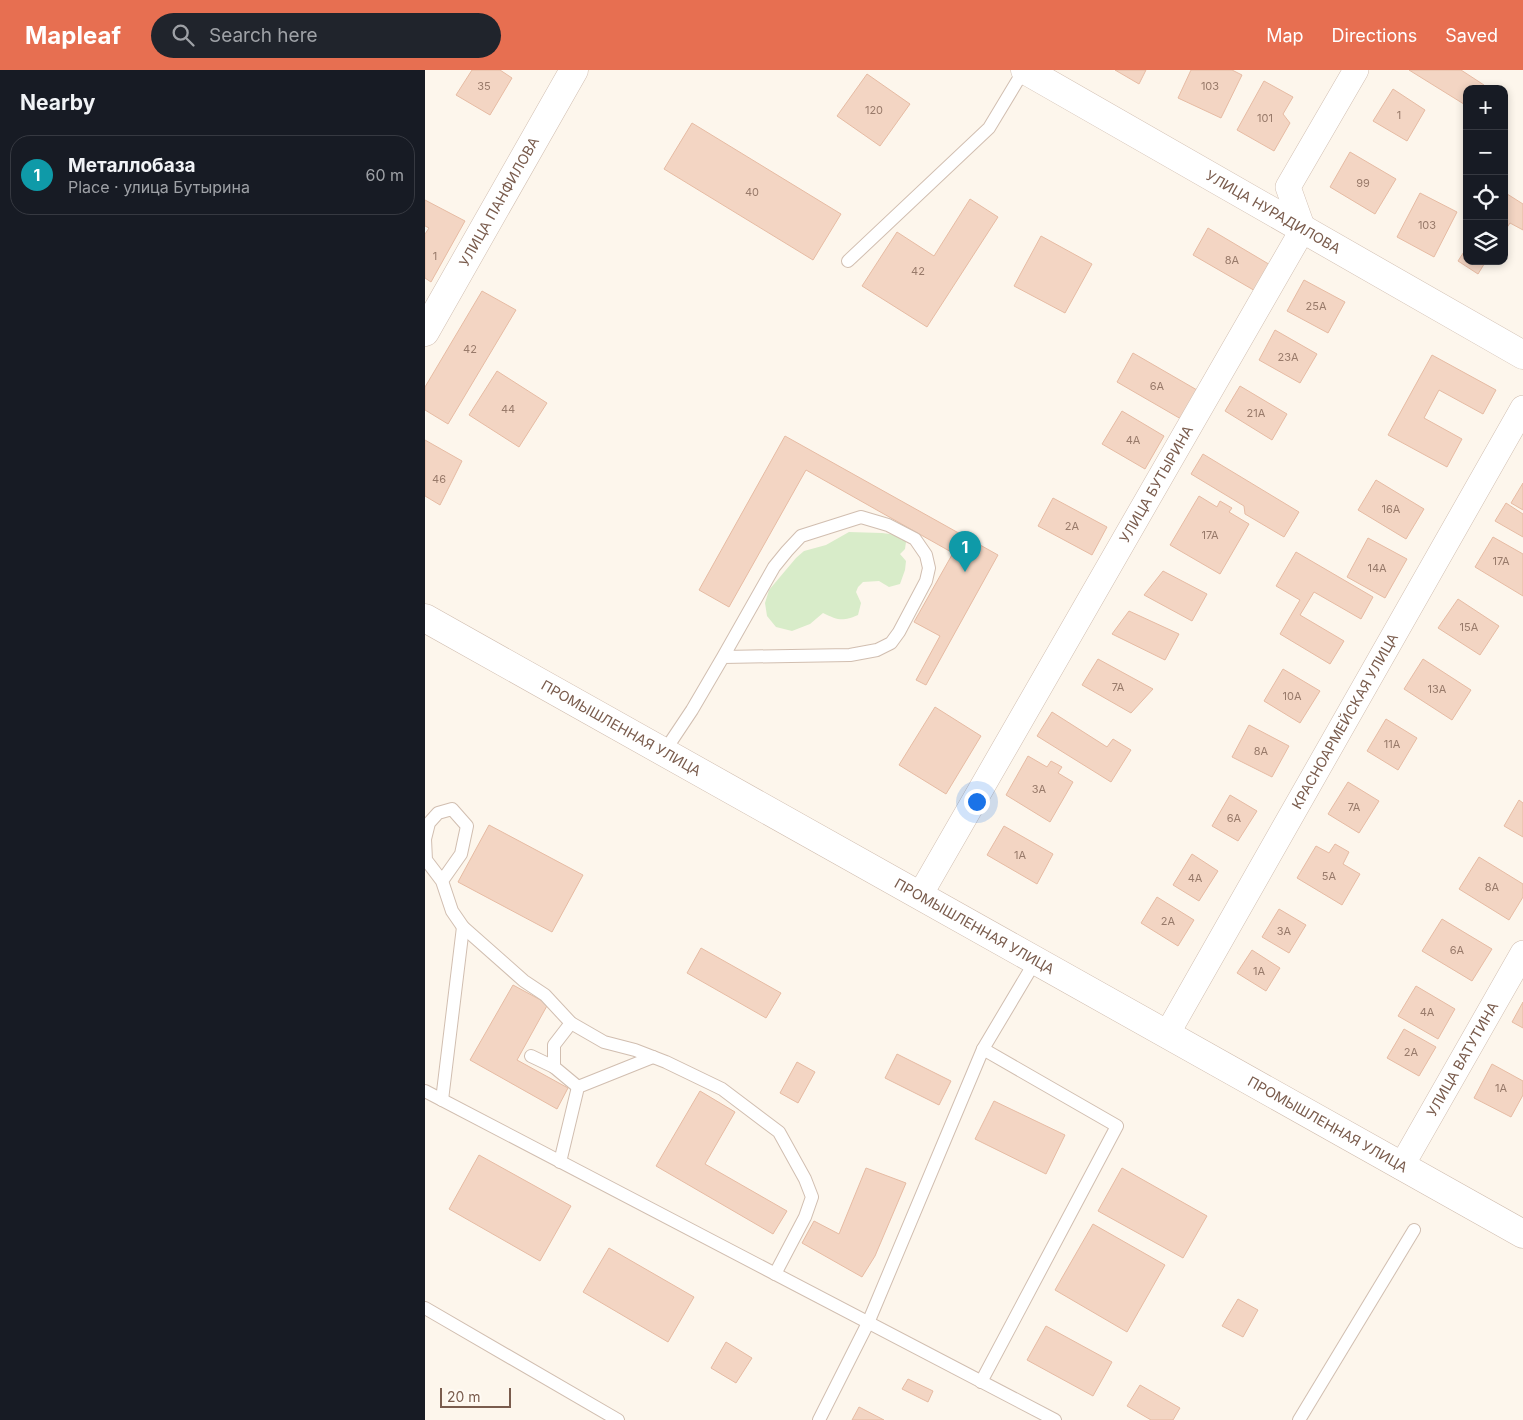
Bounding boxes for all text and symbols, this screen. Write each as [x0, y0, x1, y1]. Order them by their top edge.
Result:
search box [151, 13, 501, 58]
text: Mapleaf [25, 21, 121, 50]
icon: search [169, 21, 197, 49]
text: Search here [209, 24, 318, 47]
text: Map [1266, 25, 1304, 46]
text: Directions [1332, 25, 1417, 46]
text: Saved [1445, 25, 1498, 46]
house number: 35 [477, 79, 491, 93]
house number: 103 [1201, 79, 1219, 93]
map controls [1463, 85, 1508, 265]
button: + [1463, 85, 1508, 130]
text: Nearby [20, 90, 95, 115]
house number: 120 [865, 103, 883, 117]
house number: 1 [1397, 108, 1401, 122]
house number: 101 [1257, 111, 1273, 125]
button: − [1463, 130, 1508, 175]
street label: УЛИЦА ПАНФИЛОВА [455, 133, 542, 269]
text: Металлобаза [68, 154, 196, 177]
text: 1 [34, 165, 40, 185]
text: 60 m [365, 165, 404, 185]
street label: УЛИЦА НУРАДИЛОВА [1203, 166, 1344, 257]
button: locate [1463, 175, 1508, 220]
house number: 99 [1356, 176, 1370, 190]
text: Place · улица Бутырина [68, 177, 250, 197]
house number: 40 [745, 185, 759, 199]
house number: 103 [1418, 218, 1436, 232]
button: layers [1463, 220, 1508, 265]
house number: 1 [433, 249, 437, 263]
house number: 8А [1225, 253, 1240, 267]
house number: 42 [911, 264, 925, 278]
house number: 25А [1306, 299, 1327, 313]
house number: 42 [463, 342, 477, 356]
house number: 23А [1277, 350, 1299, 364]
house number: 6А [1150, 379, 1165, 393]
house number: 44 [501, 402, 515, 416]
house number: 21А [1247, 406, 1266, 420]
street label: УЛИЦА БУТЫРИНА [1115, 422, 1196, 546]
house number: 4А [1126, 433, 1141, 447]
house number: 46 [432, 472, 446, 486]
house number: 16А [1382, 502, 1401, 516]
house number: 2А [1065, 519, 1080, 533]
house number: 17А [1201, 528, 1219, 542]
pin: 1 [949, 531, 981, 572]
house number: 17А [1492, 554, 1510, 568]
house number: 14А [1367, 561, 1387, 575]
house number: 15А [1460, 620, 1479, 634]
street label: КРАСНОАРМЕЙСКАЯ УЛИЦА [1288, 630, 1401, 812]
street label: ПРОМЫШЛЕННАЯ УЛИЦА [539, 676, 705, 779]
house number: 7А [1112, 680, 1125, 694]
house number: 13А [1428, 682, 1447, 696]
house number: 10А [1282, 689, 1302, 703]
house number: 11А [1384, 737, 1401, 751]
house number: 8А [1254, 744, 1269, 758]
house number: 3А [1032, 782, 1047, 796]
your location [964, 789, 990, 815]
house number: 7А [1348, 800, 1361, 814]
house number: 6А [1227, 811, 1242, 825]
house number: 1А [1014, 848, 1026, 862]
house number: 5А [1322, 869, 1337, 883]
house number: 4А [1188, 871, 1203, 885]
street label: ПРОМЫШЛЕННАЯ УЛИЦА [892, 874, 1058, 978]
house number: 8А [1485, 880, 1500, 894]
house number: 2А [1161, 914, 1176, 928]
house number: 3А [1277, 924, 1292, 938]
house number: 6А [1450, 943, 1465, 957]
house number: 1А [1253, 964, 1265, 978]
street label: УЛИЦА ВАТУТИНА [1423, 998, 1501, 1119]
house number: 4А [1420, 1005, 1435, 1019]
house number: 2А [1404, 1045, 1419, 1059]
street label: ПРОМЫШЛЕННАЯ УЛИЦА [1245, 1072, 1411, 1176]
house number: 1А [1495, 1081, 1507, 1095]
scale bar [440, 1385, 511, 1408]
text: 20 m [447, 1388, 481, 1405]

